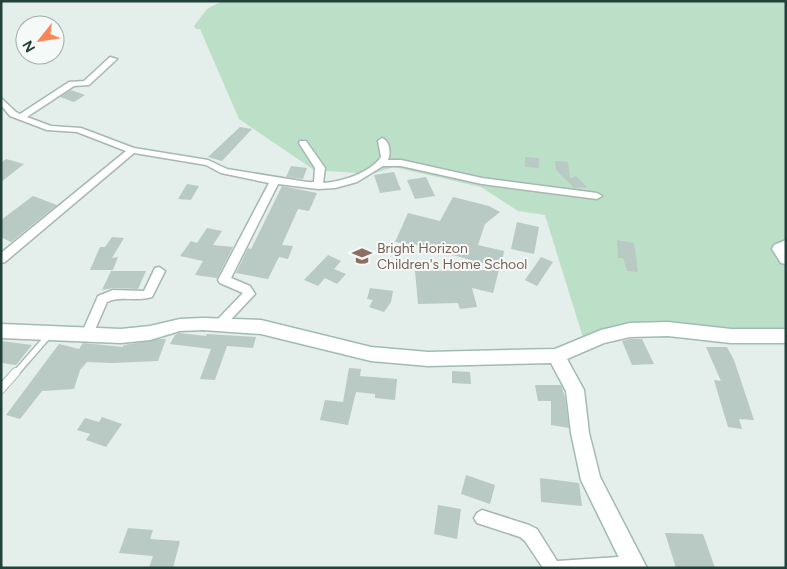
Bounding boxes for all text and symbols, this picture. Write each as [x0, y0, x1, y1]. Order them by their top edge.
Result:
north arrow [15, 15, 65, 65]
text: N [19, 37, 39, 55]
place label: Bright Horizon Children's Home School [377, 240, 527, 273]
school or university icon: Bright Horizon Children's Home School [351, 245, 373, 267]

